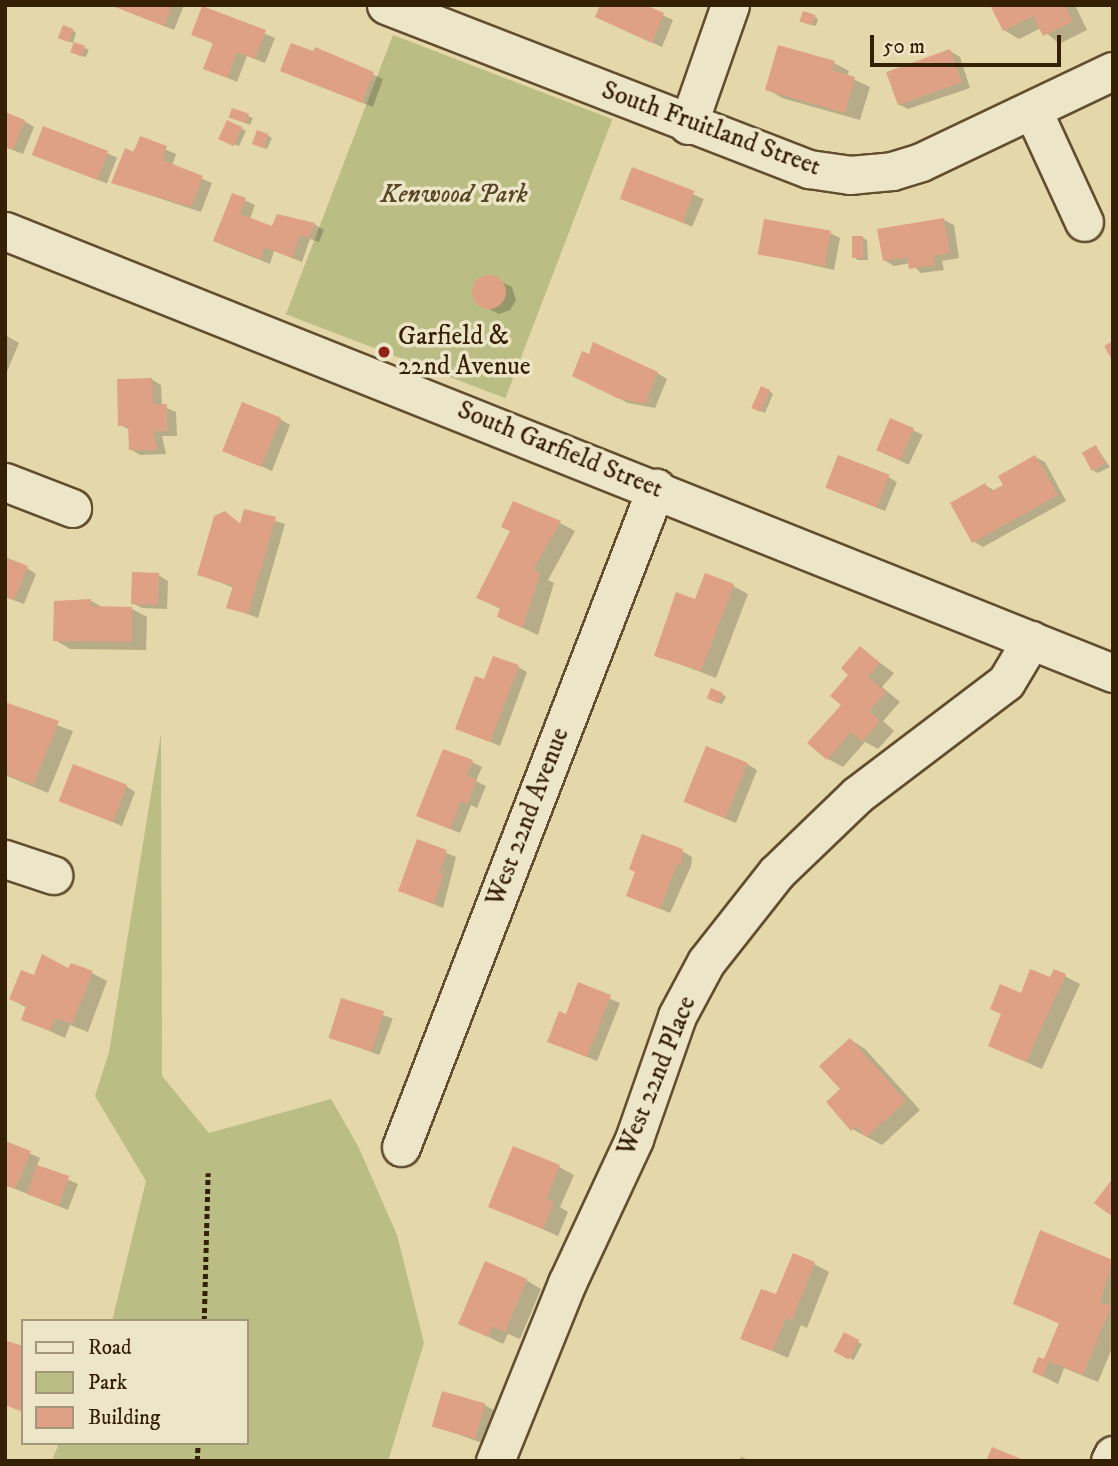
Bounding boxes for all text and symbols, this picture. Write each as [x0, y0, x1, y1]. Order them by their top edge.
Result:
scale bar [873, 21, 1064, 65]
text: 50 m [883, 34, 925, 60]
street label: South Fruitland Street [597, 75, 825, 183]
park label: Kenwood Park [380, 179, 528, 211]
place label: Garfield & 22nd Avenue [398, 321, 531, 382]
marker: Garfield & 22nd Avenue [376, 344, 392, 360]
street label: South Garfield Street [453, 395, 667, 505]
street label: West 22nd Avenue [480, 723, 576, 911]
street label: West 22nd Place [611, 992, 703, 1160]
legend [21, 1319, 248, 1445]
text: Road [88, 1335, 132, 1361]
text: Park [88, 1370, 127, 1396]
text: Building [88, 1405, 160, 1431]

